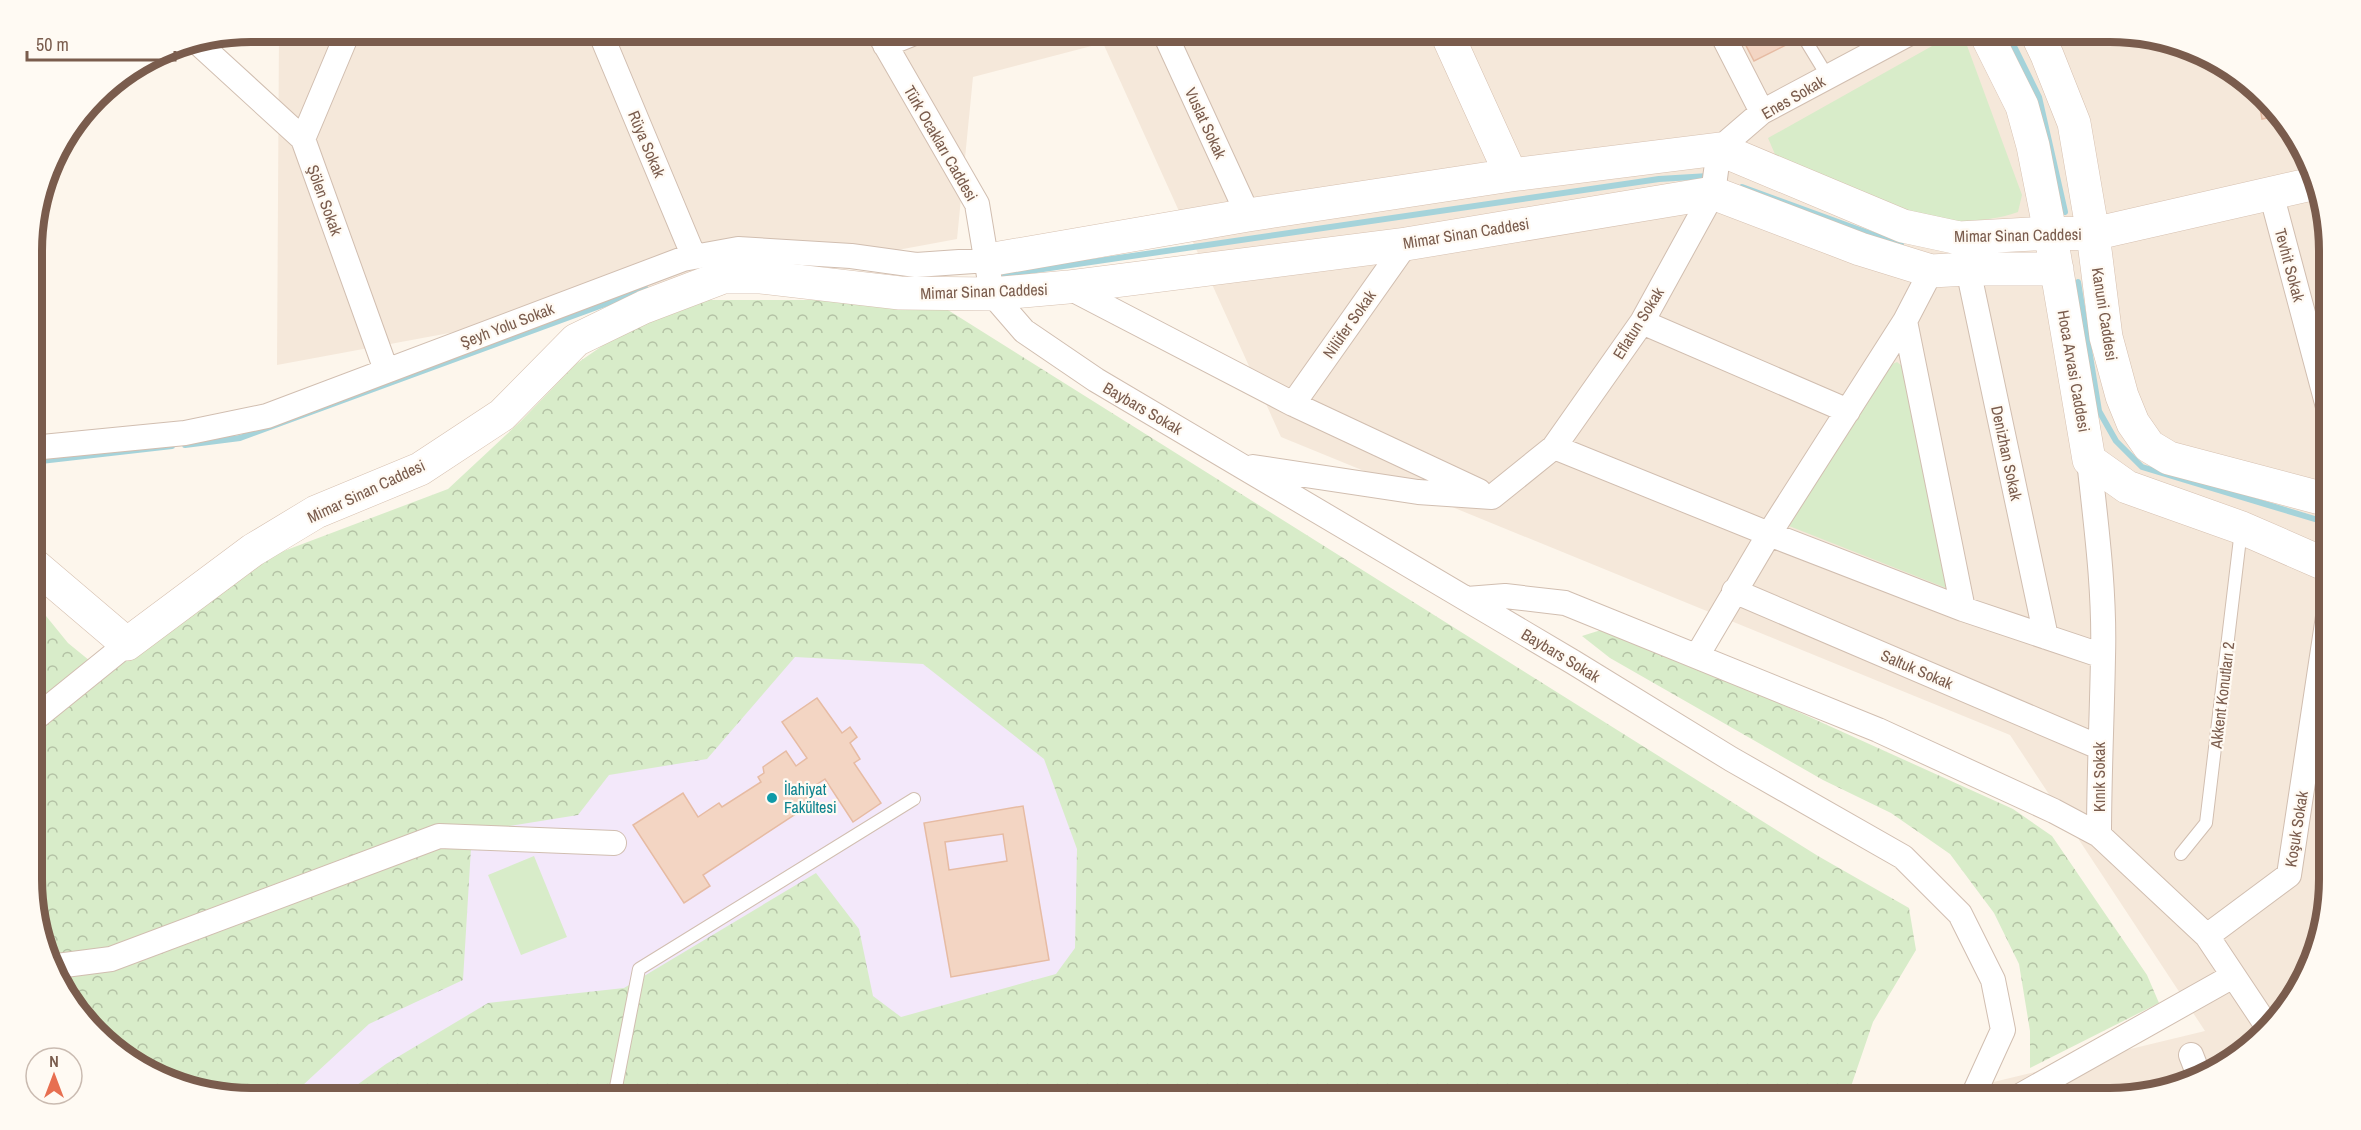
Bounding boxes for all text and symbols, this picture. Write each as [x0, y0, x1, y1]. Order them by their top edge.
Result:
scale bar [27, 24, 176, 62]
text: 50 m [36, 32, 69, 57]
street label: Enes Sokak [1757, 70, 1829, 124]
street label: Türk Ocakları Caddesi [899, 81, 983, 205]
street label: Vuslat Sokak [1180, 84, 1232, 163]
street label: Rüya Sokak [623, 107, 671, 181]
street label: Şölen Sokak [302, 162, 348, 239]
street label: Mimar Sinan Caddesi [1401, 212, 1531, 254]
street label: Mimar Sinan Caddesi [1954, 223, 2082, 247]
street label: Tevhit Sokak [2270, 226, 2310, 305]
street label: Kanuni Caddesi [2087, 266, 2123, 362]
street label: Mimar Sinan Caddesi [920, 278, 1048, 304]
street label: Eflatun Sokak [1607, 282, 1669, 363]
street label: Nilüfer Sokak [1317, 285, 1381, 363]
street label: Şeyh Yolu Sokak [457, 297, 557, 353]
street label: Hoca Arvasi Caddesi [2052, 308, 2096, 434]
street label: Baybars Sokak [1099, 376, 1187, 440]
street label: Denizhan Sokak [1986, 404, 2028, 503]
street label: Mimar Sinan Caddesi [304, 454, 428, 528]
street label: Baybars Sokak [1518, 623, 1605, 687]
street label: Akkent Konutları 2 [2204, 640, 2239, 751]
street label: Saltuk Sokak [1877, 644, 1957, 694]
street label: Kınık Sokak [2088, 742, 2110, 812]
place label: İlahiyat Fakültesi [784, 778, 837, 818]
street label: Koşuk Sokak [2279, 789, 2313, 869]
marker: İlahiyat Fakültesi [765, 791, 779, 805]
north arrow [24, 1046, 84, 1106]
text: N [49, 1050, 59, 1072]

